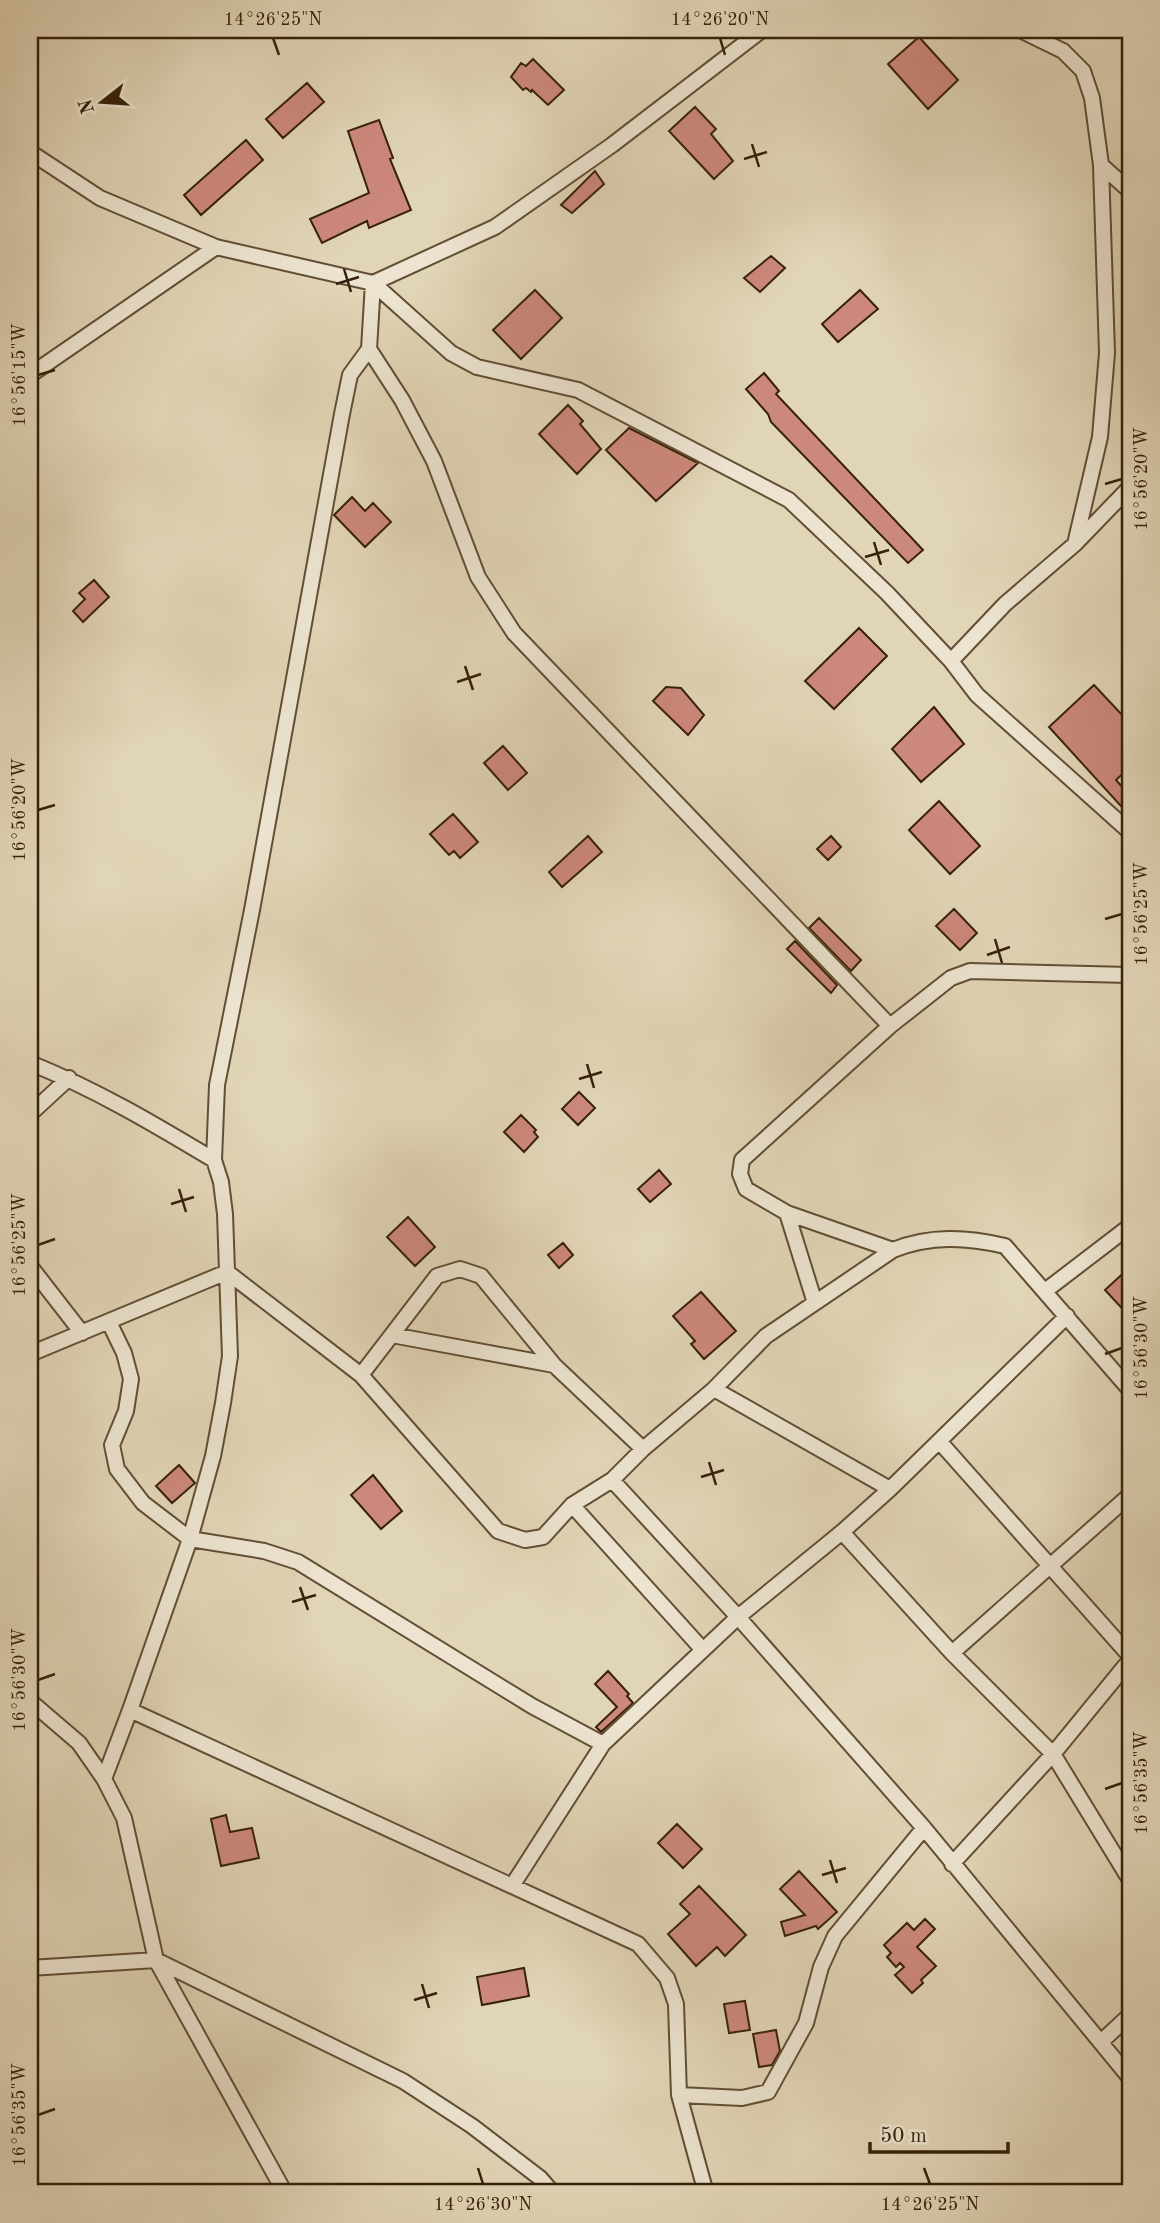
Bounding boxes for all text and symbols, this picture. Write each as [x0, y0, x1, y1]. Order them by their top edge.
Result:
text: 14°26'25"N [224, 11, 322, 29]
text: 14°26'20"N [671, 11, 769, 29]
north arrow [66, 66, 136, 136]
text: N [77, 96, 99, 116]
text: 16°56'15"W [11, 323, 29, 427]
text: 16°56'20"W [1133, 427, 1151, 531]
text: 16°56'20"W [11, 758, 29, 862]
text: 16°56'25"W [1133, 862, 1151, 966]
text: 16°56'25"W [11, 1193, 29, 1297]
text: 16°56'30"W [1133, 1296, 1151, 1400]
text: 16°56'30"W [11, 1628, 29, 1732]
text: 16°56'35"W [1133, 1731, 1151, 1835]
text: 16°56'35"W [11, 2063, 29, 2167]
scale bar [870, 2111, 1008, 2155]
text: 50 m [880, 2126, 927, 2147]
text: 14°26'30"N [434, 2196, 532, 2214]
text: 14°26'25"N [881, 2196, 979, 2214]

